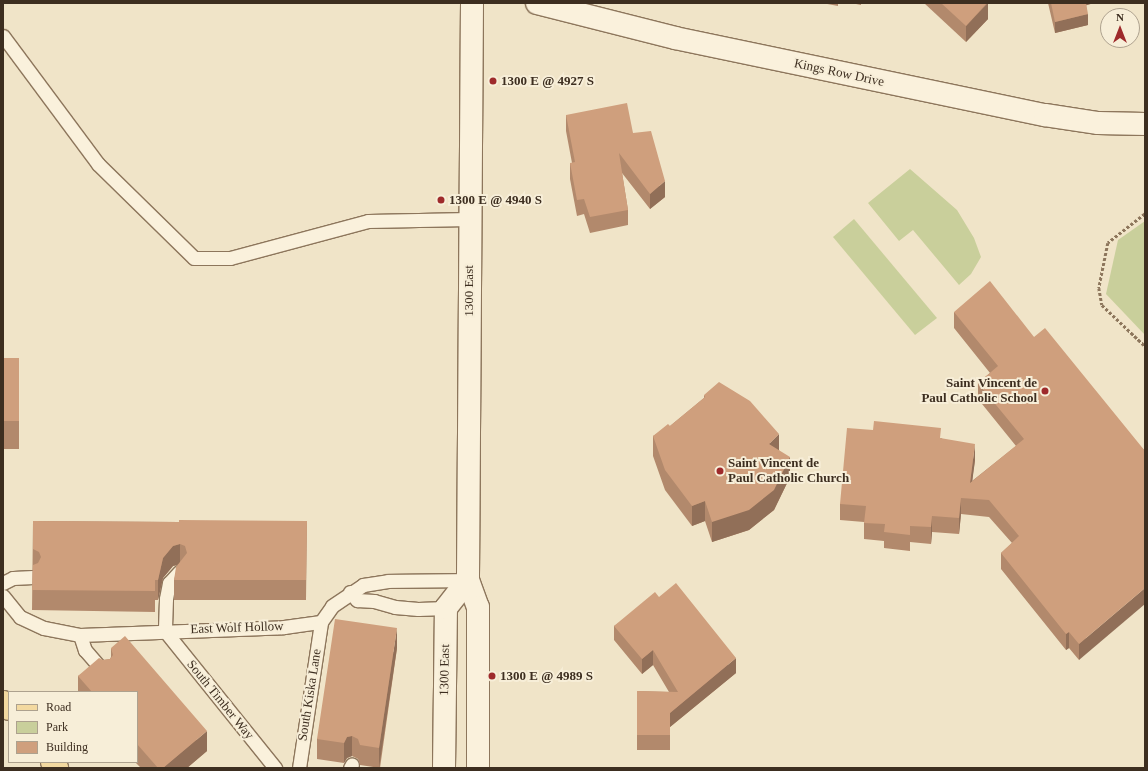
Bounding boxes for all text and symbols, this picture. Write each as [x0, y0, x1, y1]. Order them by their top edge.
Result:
north arrow [1100, 8, 1140, 48]
text: N [1116, 11, 1124, 23]
street label: Kings Row Drive [793, 56, 885, 90]
place label: 1300 E @ 4927 S [501, 73, 594, 89]
marker: 1300 E @ 4927 S [488, 76, 498, 86]
place label: 1300 E @ 4940 S [449, 192, 542, 208]
marker: 1300 E @ 4940 S [436, 195, 446, 205]
street label: 1300 East [461, 265, 477, 317]
place label: Saint Vincent de Paul Catholic School [921, 376, 1037, 407]
marker: Saint Vincent de Paul Catholic School [1040, 386, 1050, 396]
place label: Saint Vincent de Paul Catholic Church [728, 456, 849, 487]
marker: Saint Vincent de Paul Catholic Church [715, 466, 725, 476]
street label: East Wolf Hollow [190, 619, 284, 637]
street label: 1300 East [437, 644, 453, 696]
street label: South Kiska Lane [295, 648, 325, 742]
street label: South Timber Way [183, 657, 257, 743]
place label: 1300 E @ 4989 S [500, 668, 593, 684]
marker: 1300 E @ 4989 S [487, 671, 497, 681]
legend [8, 691, 138, 763]
text: Road [46, 700, 71, 714]
text: Park [46, 720, 68, 734]
text: Building [46, 740, 88, 754]

